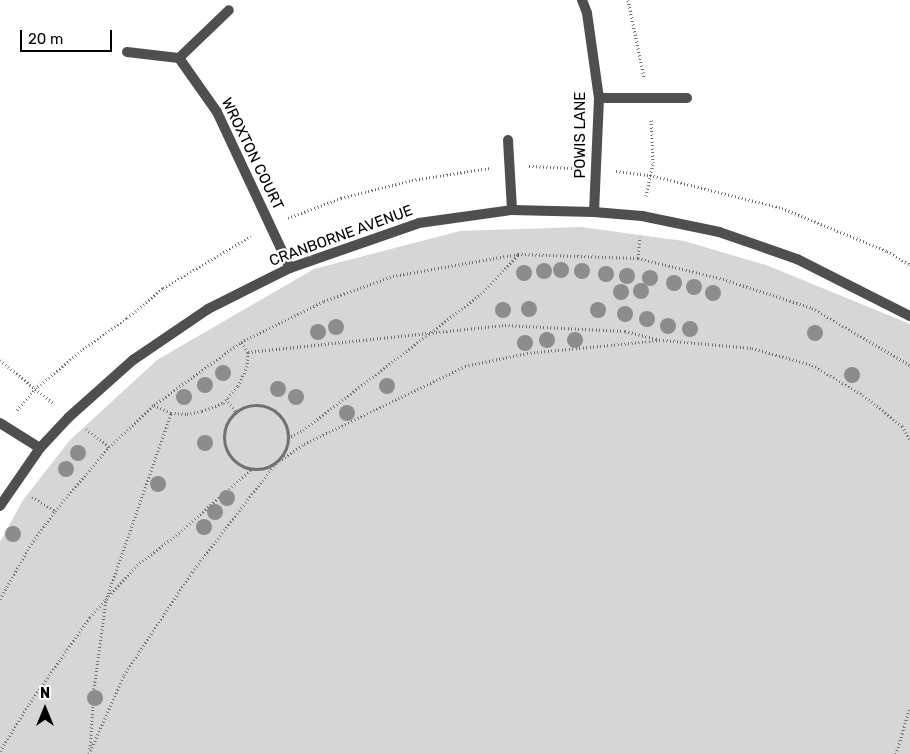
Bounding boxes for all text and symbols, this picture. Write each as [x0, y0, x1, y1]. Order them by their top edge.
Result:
scale bar [22, 20, 115, 52]
text: 20 m [28, 30, 63, 48]
street label: POWIS LANE [572, 92, 590, 178]
street label: WROXTON COURT [217, 95, 287, 213]
street label: CRANBORNE AVENUE [267, 202, 415, 270]
north arrow [20, 684, 70, 734]
text: N [40, 685, 50, 702]

